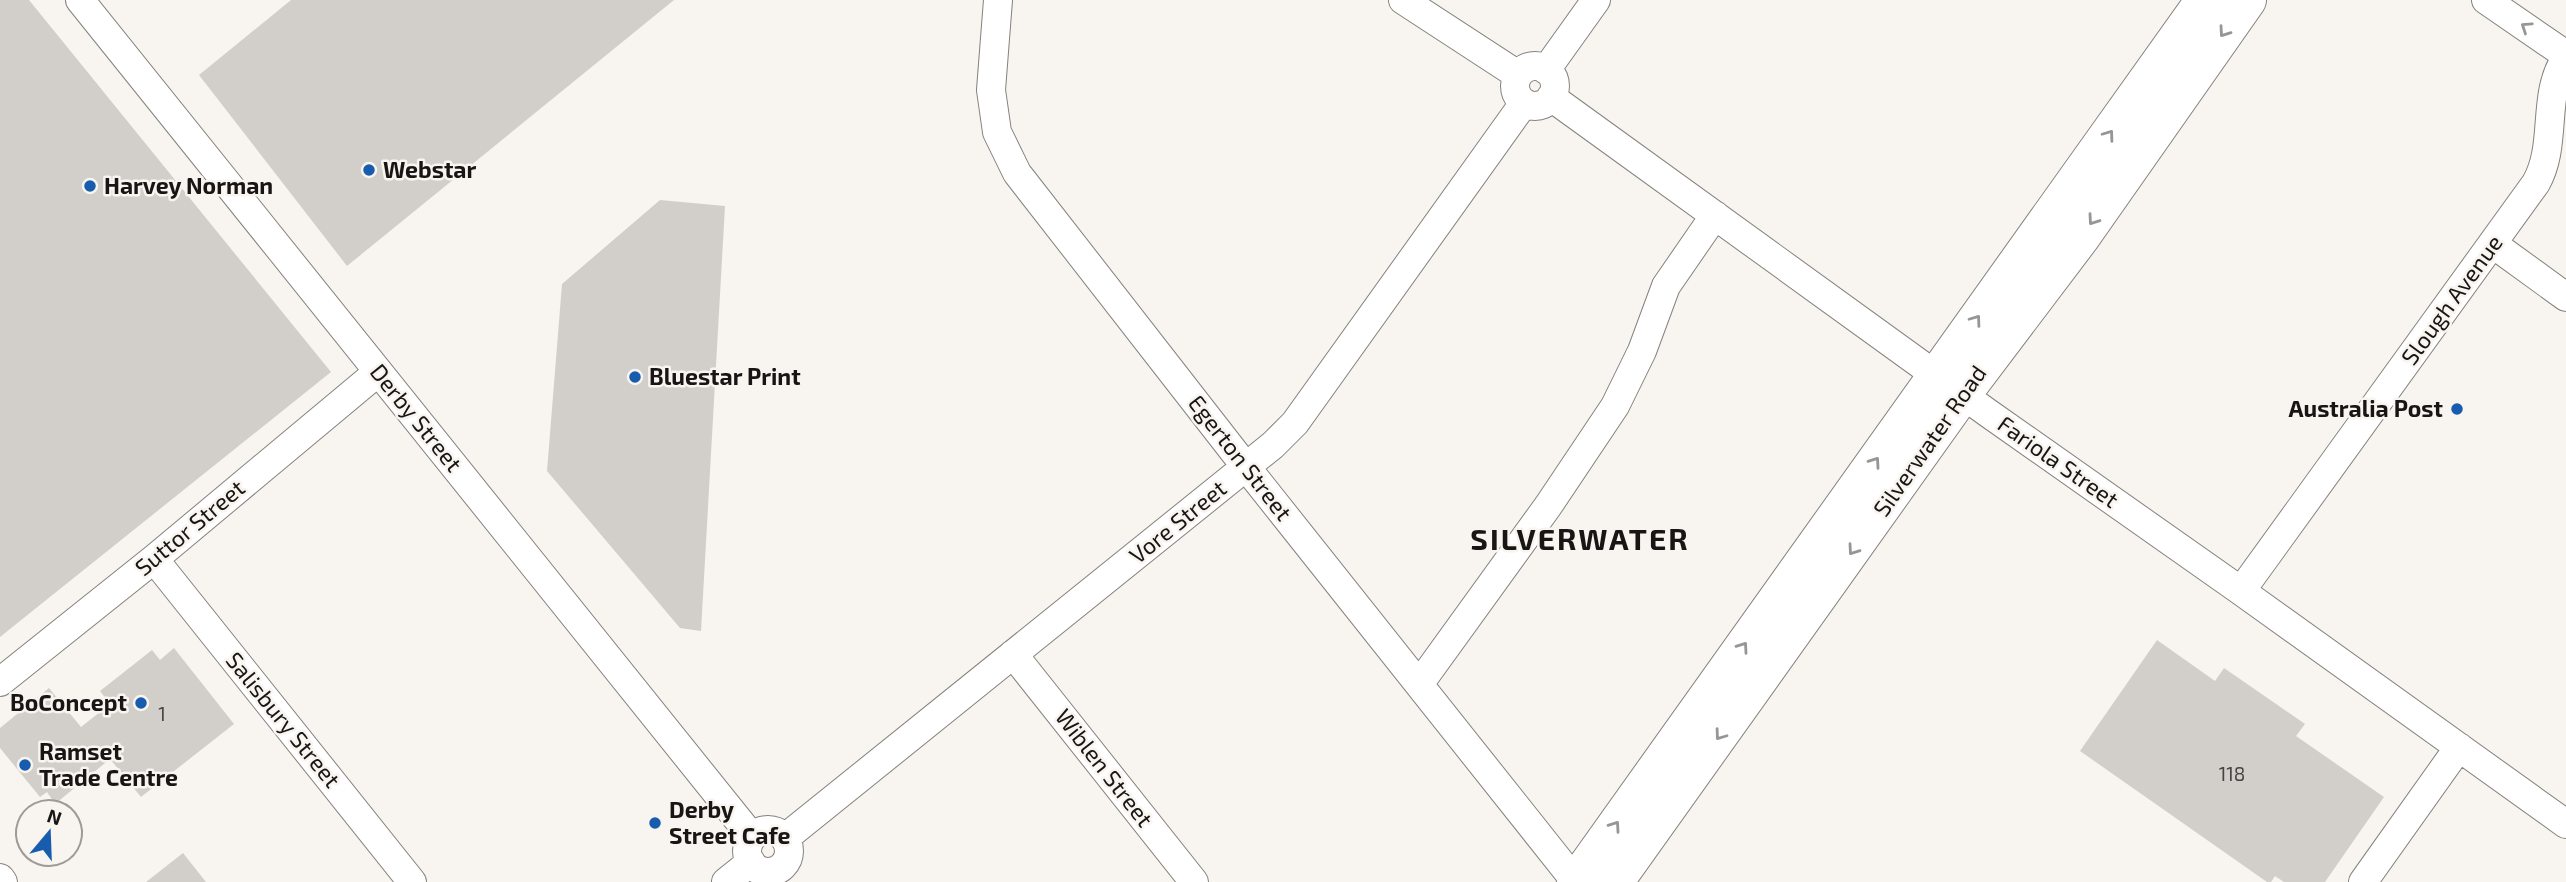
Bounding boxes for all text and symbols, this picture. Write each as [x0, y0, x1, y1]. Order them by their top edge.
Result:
one-way arrow [2521, 23, 2534, 36]
one-way arrow [2220, 24, 2232, 37]
one-way arrow [2100, 130, 2113, 143]
place label: Webstar [383, 155, 476, 183]
marker: Webstar [361, 162, 377, 178]
place label: Harvey Norman [104, 171, 273, 199]
marker: Harvey Norman [82, 178, 98, 194]
one-way arrow [2089, 212, 2101, 225]
street label: Slough Avenue [2395, 229, 2508, 370]
one-way arrow [1968, 315, 1980, 328]
street label: Derby Street [365, 358, 469, 477]
street label: Silverwater Road [1867, 359, 1992, 521]
place label: Bluestar Print [649, 362, 801, 390]
marker: Bluestar Print [627, 369, 643, 385]
street label: Egerton Street [1183, 389, 1299, 526]
place label: Australia Post [2289, 394, 2443, 422]
marker: Australia Post [2449, 401, 2465, 417]
street label: Fariola Street [1993, 409, 2125, 513]
one-way arrow [1866, 457, 1879, 470]
street label: Suttor Street [129, 473, 250, 581]
street label: Vore Street [1123, 474, 1232, 569]
district label: SILVERWATER [1470, 520, 1690, 556]
one-way arrow [1849, 542, 1861, 555]
one-way arrow [1735, 642, 1747, 655]
street label: Salisbury Street [221, 646, 347, 793]
place label: BoConcept [10, 688, 127, 716]
marker: BoConcept [133, 695, 149, 711]
house number: 1 [158, 702, 166, 725]
street label: Wiblen Street [1050, 703, 1160, 832]
one-way arrow [1716, 727, 1728, 740]
place label: Ramset Trade Centre [39, 737, 178, 791]
marker: Ramset Trade Centre [17, 757, 33, 773]
house number: 118 [2219, 762, 2245, 785]
place label: Derby Street Cafe [669, 795, 791, 849]
north arrow [14, 798, 84, 868]
text: N [44, 803, 65, 830]
marker: Derby Street Cafe [647, 815, 663, 831]
one-way arrow [1607, 821, 1620, 834]

